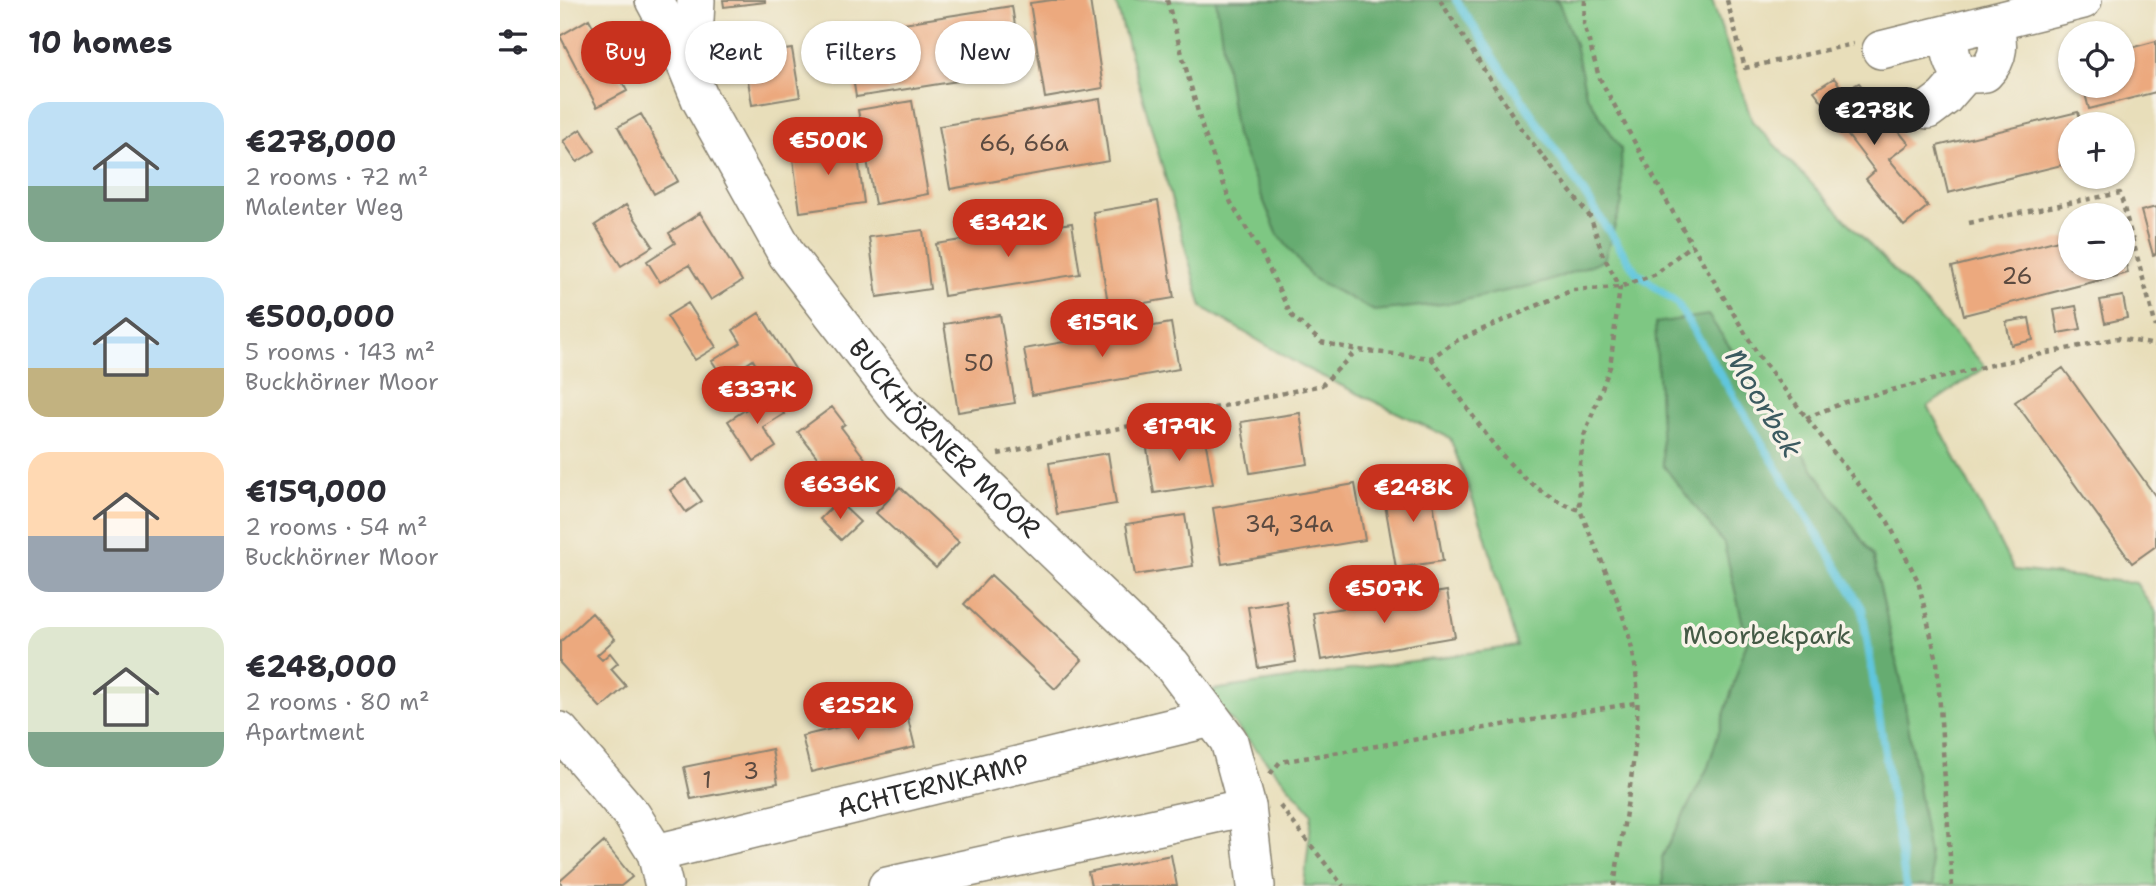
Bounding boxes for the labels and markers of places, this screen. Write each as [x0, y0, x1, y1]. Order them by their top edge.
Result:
pin: €278K [1825, 88, 1923, 147]
pin: €500K [779, 118, 877, 177]
pin: €342K [959, 200, 1057, 259]
pin: €159K [1053, 300, 1151, 359]
pin: €337K [708, 366, 806, 426]
pin: €179K [1130, 404, 1228, 463]
pin: €636K [791, 462, 889, 521]
pin: €248K [1364, 464, 1462, 524]
pin: €507K [1335, 566, 1433, 625]
pin: €252K [809, 682, 907, 742]

